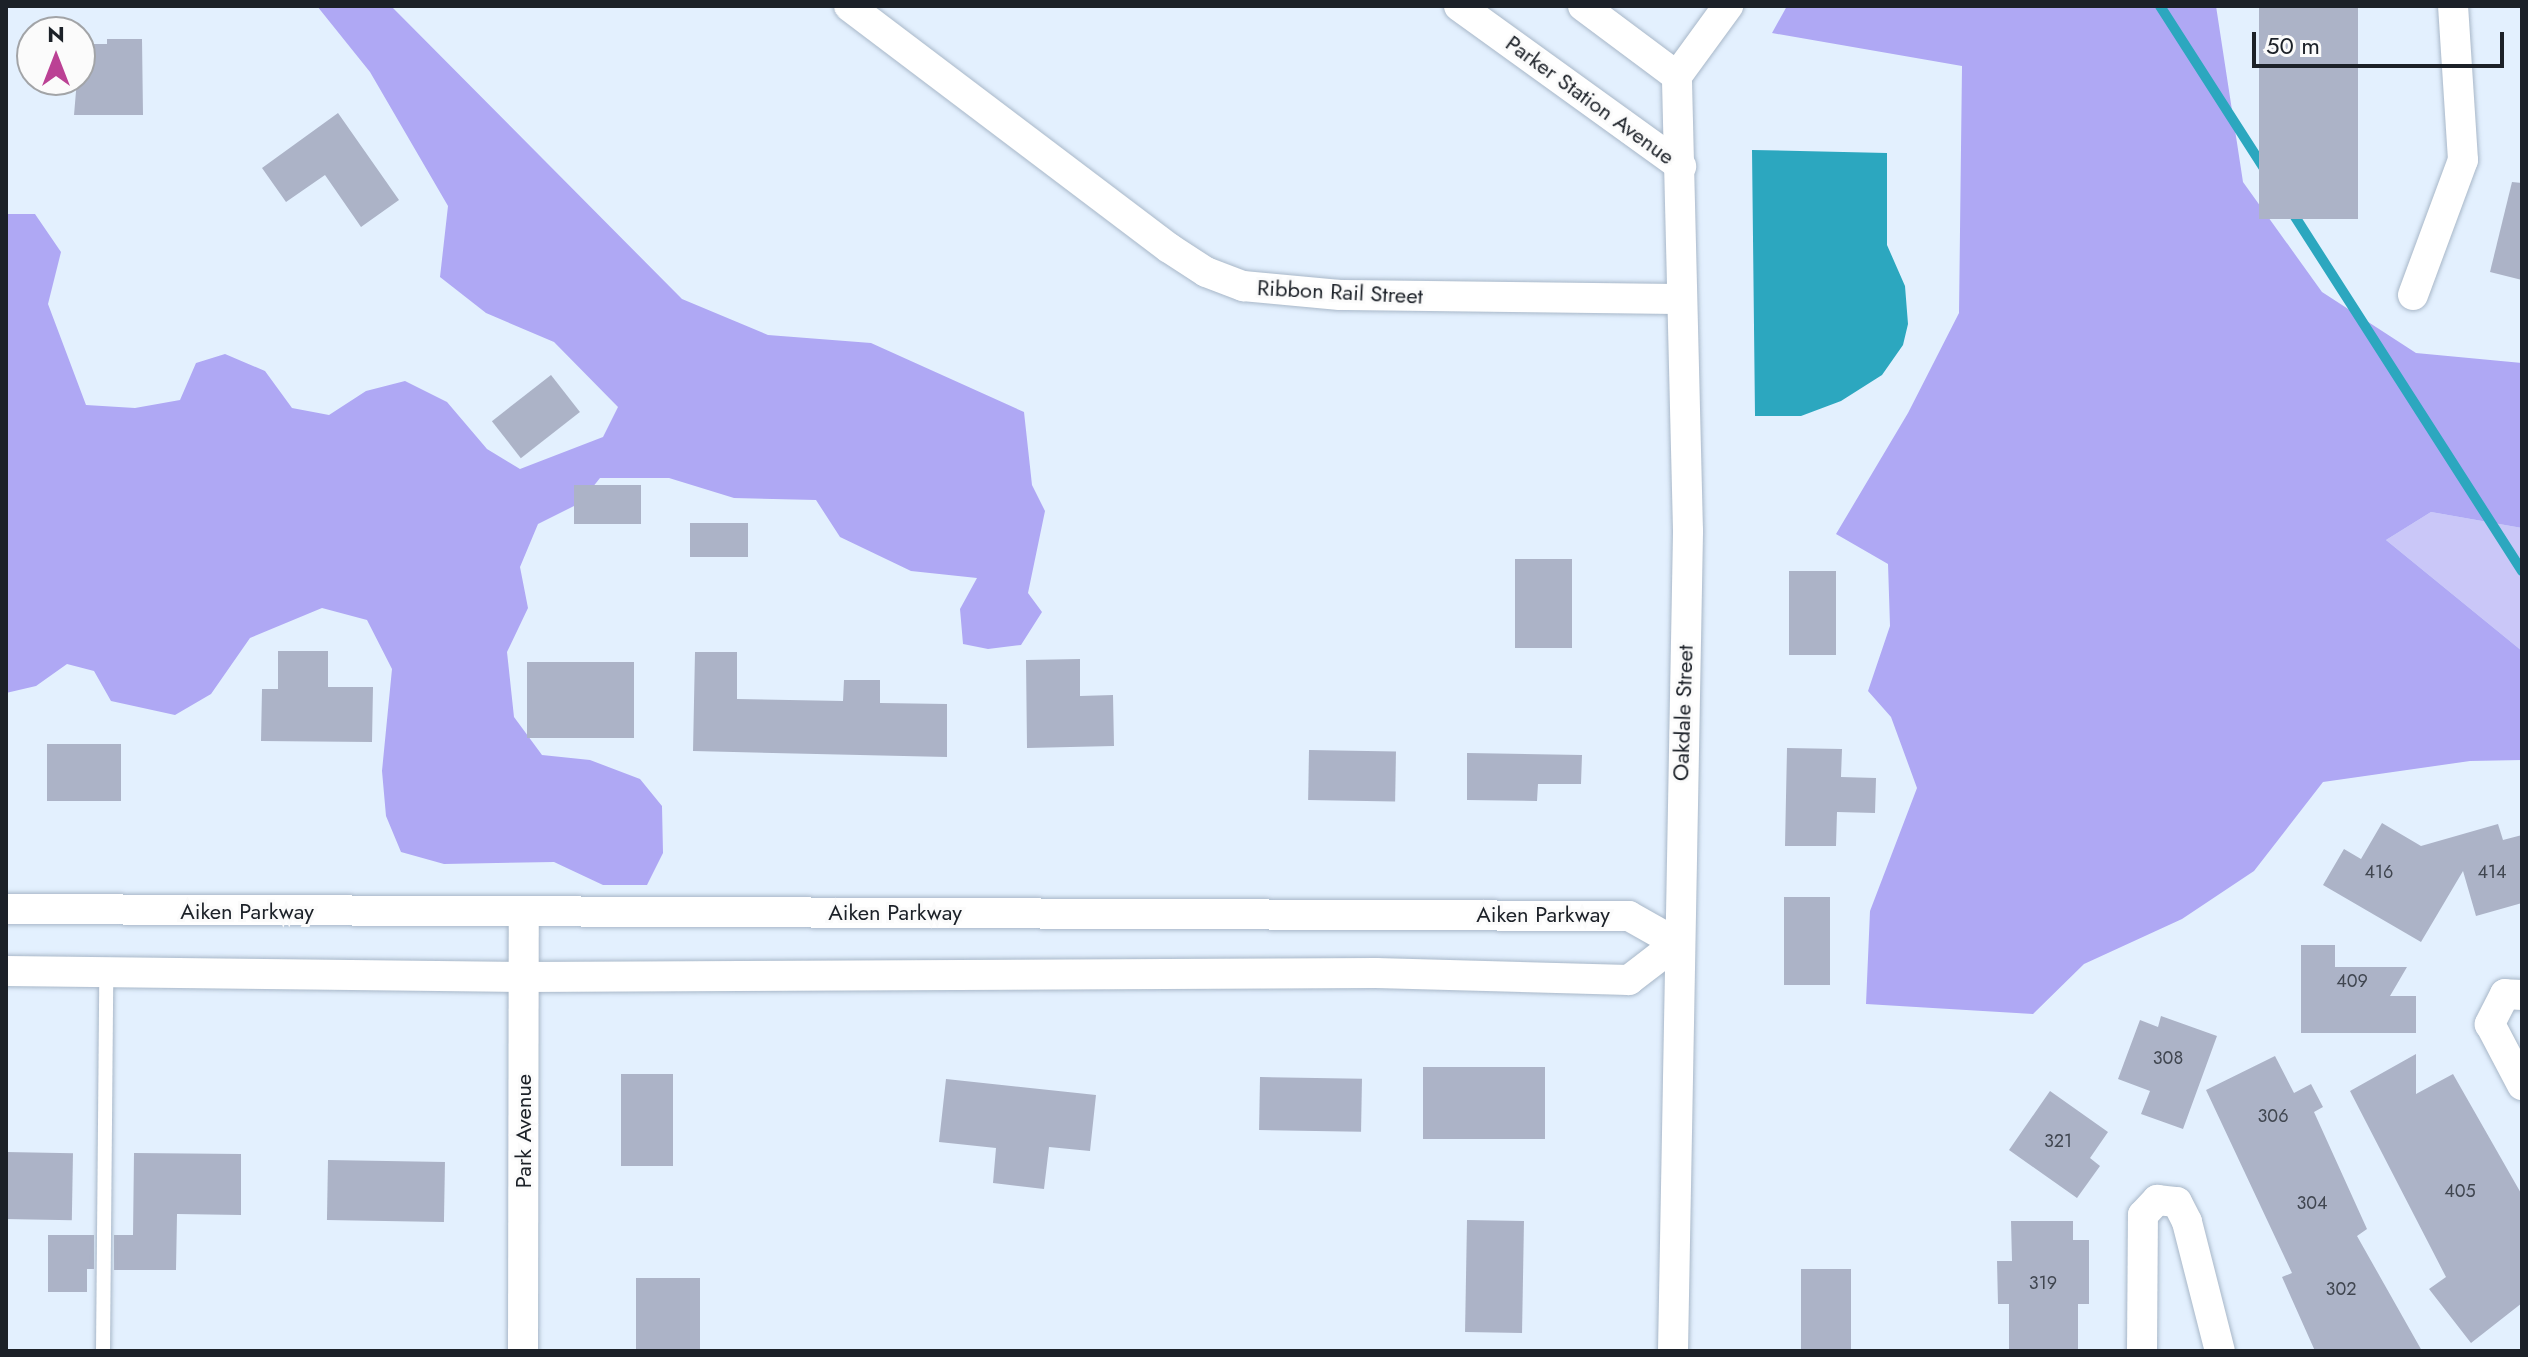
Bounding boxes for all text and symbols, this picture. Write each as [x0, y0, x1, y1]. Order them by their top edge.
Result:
north arrow [16, 16, 96, 96]
scale bar [2256, 16, 2508, 66]
text: N [47, 18, 65, 50]
text: 50 m [2266, 28, 2320, 63]
street label: Parker Station Avenue [1501, 30, 1679, 170]
street label: Ribbon Rail Street [1256, 274, 1424, 310]
street label: Oakdale Street [1667, 644, 1699, 782]
house number: 416 [2365, 861, 2393, 883]
house number: 414 [2477, 861, 2507, 883]
street label: Aiken Parkway [180, 899, 314, 925]
street label: Aiken Parkway [828, 900, 962, 926]
street label: Aiken Parkway [1476, 902, 1610, 928]
house number: 409 [2336, 970, 2368, 992]
house number: 308 [2153, 1047, 2183, 1069]
street label: Park Avenue [511, 1074, 537, 1188]
house number: 306 [2258, 1105, 2288, 1127]
house number: 321 [2044, 1130, 2072, 1152]
house number: 405 [2444, 1180, 2476, 1202]
house number: 304 [2296, 1192, 2328, 1214]
house number: 319 [2029, 1272, 2057, 1294]
house number: 302 [2326, 1278, 2356, 1300]

